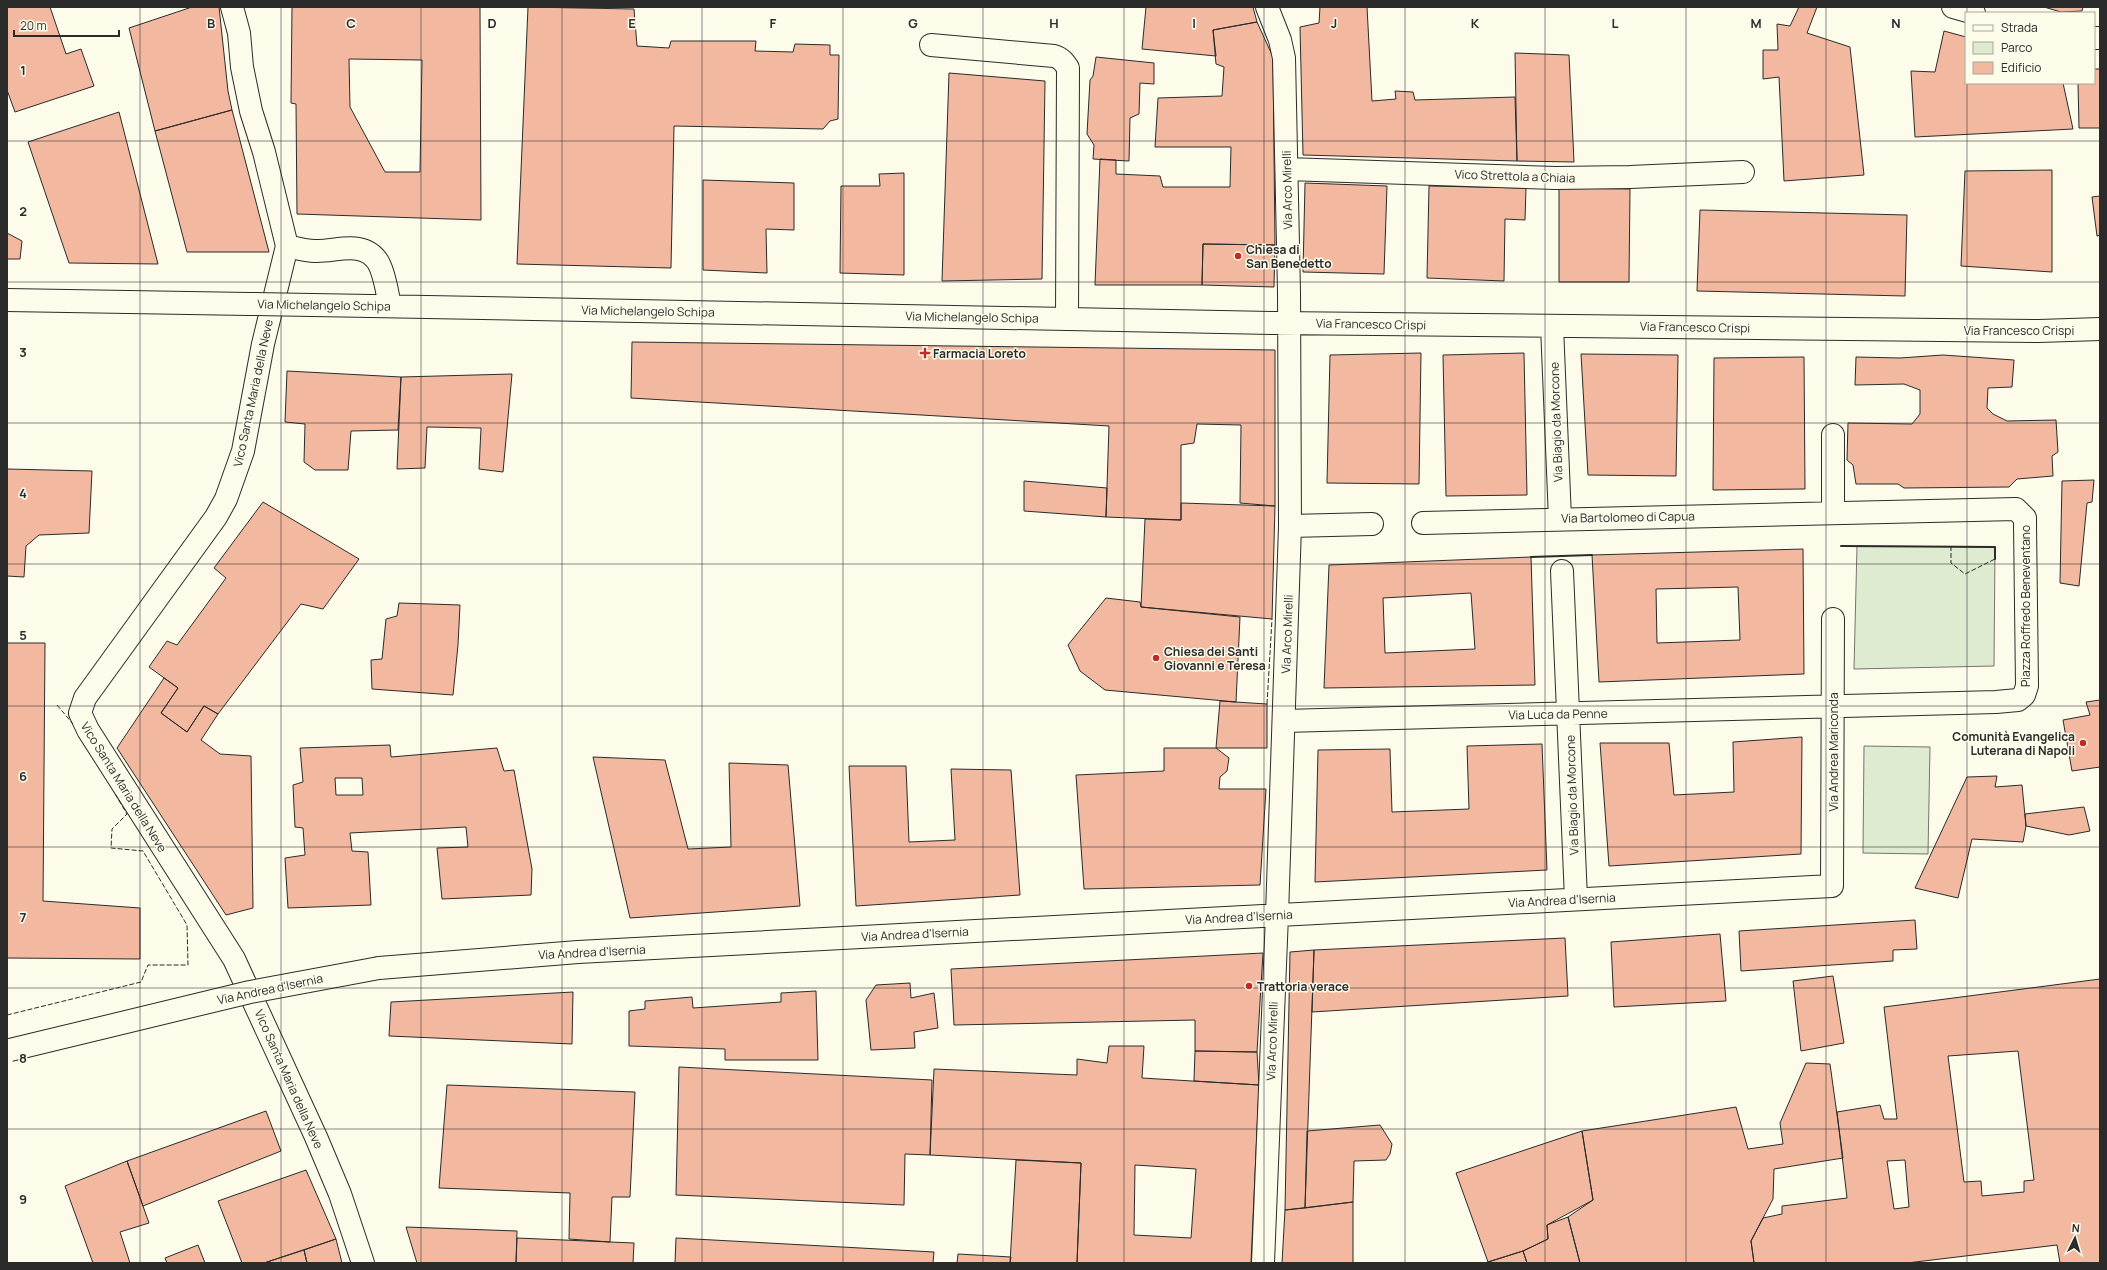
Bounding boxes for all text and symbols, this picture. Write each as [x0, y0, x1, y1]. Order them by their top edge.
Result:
scale bar [14, 12, 119, 38]
legend [1965, 12, 2095, 84]
text: B [207, 14, 215, 32]
text: C [346, 14, 356, 32]
text: D [487, 14, 497, 32]
text: E [628, 14, 636, 32]
text: F [770, 14, 777, 32]
text: G [908, 14, 918, 32]
text: H [1049, 14, 1059, 32]
text: I [1192, 14, 1196, 32]
text: J [1331, 14, 1337, 32]
text: K [1471, 14, 1480, 32]
text: L [1612, 14, 1619, 32]
text: M [1750, 14, 1762, 32]
text: N [1891, 14, 1901, 32]
text: 20 m [20, 17, 47, 34]
text: Strada [2001, 19, 2038, 36]
text: Parco [2001, 39, 2032, 56]
text: Edificio [2001, 59, 2041, 76]
text: 1 [20, 61, 26, 79]
street label: Via Arco Mirelli [1278, 150, 1296, 230]
street label: Vico Strettola a Chiaia [1454, 165, 1576, 187]
text: 2 [19, 202, 27, 220]
place label: Chiesa di San Benedetto [1246, 241, 1332, 272]
marker: Chiesa di San Benedetto [1233, 251, 1243, 261]
street label: Via Michelangelo Schipa [257, 295, 391, 315]
street label: Via Michelangelo Schipa [581, 301, 715, 321]
street label: Via Michelangelo Schipa [905, 307, 1039, 327]
street label: Via Francesco Crispi [1316, 315, 1426, 333]
street label: Vico Santa Maria della Neve [229, 318, 277, 468]
street label: Via Francesco Crispi [1640, 318, 1750, 336]
street label: Via Francesco Crispi [1964, 322, 2074, 339]
text: 3 [19, 343, 27, 361]
place label: Farmacia Loreto [933, 345, 1026, 362]
marker: Farmacia Loreto [920, 348, 930, 358]
street label: Via Biagio da Morcone [1545, 362, 1567, 482]
text: 4 [19, 484, 27, 502]
street label: Via Bartolomeo di Capua [1561, 507, 1695, 527]
street label: Piazza Roffredo Beneventano [2017, 525, 2034, 687]
street label: Via Arco Mirelli [1277, 594, 1297, 674]
text: 5 [19, 626, 27, 644]
place label: Chiesa dei Santi Giovanni e Teresa [1164, 643, 1266, 674]
marker: Chiesa dei Santi Giovanni e Teresa [1151, 653, 1161, 663]
street label: Via Andrea Mariconda [1825, 692, 1842, 812]
street label: Via Luca da Penne [1508, 705, 1608, 723]
street label: Vico Santa Maria della Neve [77, 719, 171, 855]
place label: Comunità Evangelica Luterana di Napoli [1952, 728, 2075, 759]
street label: Via Biagio da Morcone [1561, 735, 1583, 855]
marker: Comunità Evangelica Luterana di Napoli [2078, 738, 2088, 748]
text: 6 [19, 767, 27, 785]
street label: Via Andrea d'Isernia [1508, 889, 1616, 911]
street label: Via Andrea d'Isernia [1185, 906, 1293, 928]
text: 7 [20, 908, 27, 926]
street label: Via Andrea d'Isernia [861, 923, 969, 945]
street label: Via Andrea d'Isernia [538, 941, 646, 963]
street label: Via Andrea d'Isernia [216, 970, 324, 1008]
place label: Trattoria verace [1257, 978, 1349, 995]
marker: Trattoria verace [1244, 981, 1254, 991]
street label: Via Arco Mirelli [1262, 1001, 1282, 1081]
street label: Vico Santa Maria della Neve [251, 1007, 327, 1151]
text: 8 [19, 1049, 27, 1067]
text: 9 [19, 1190, 27, 1208]
north arrow [2055, 1218, 2095, 1258]
text: N [2071, 1220, 2081, 1235]

